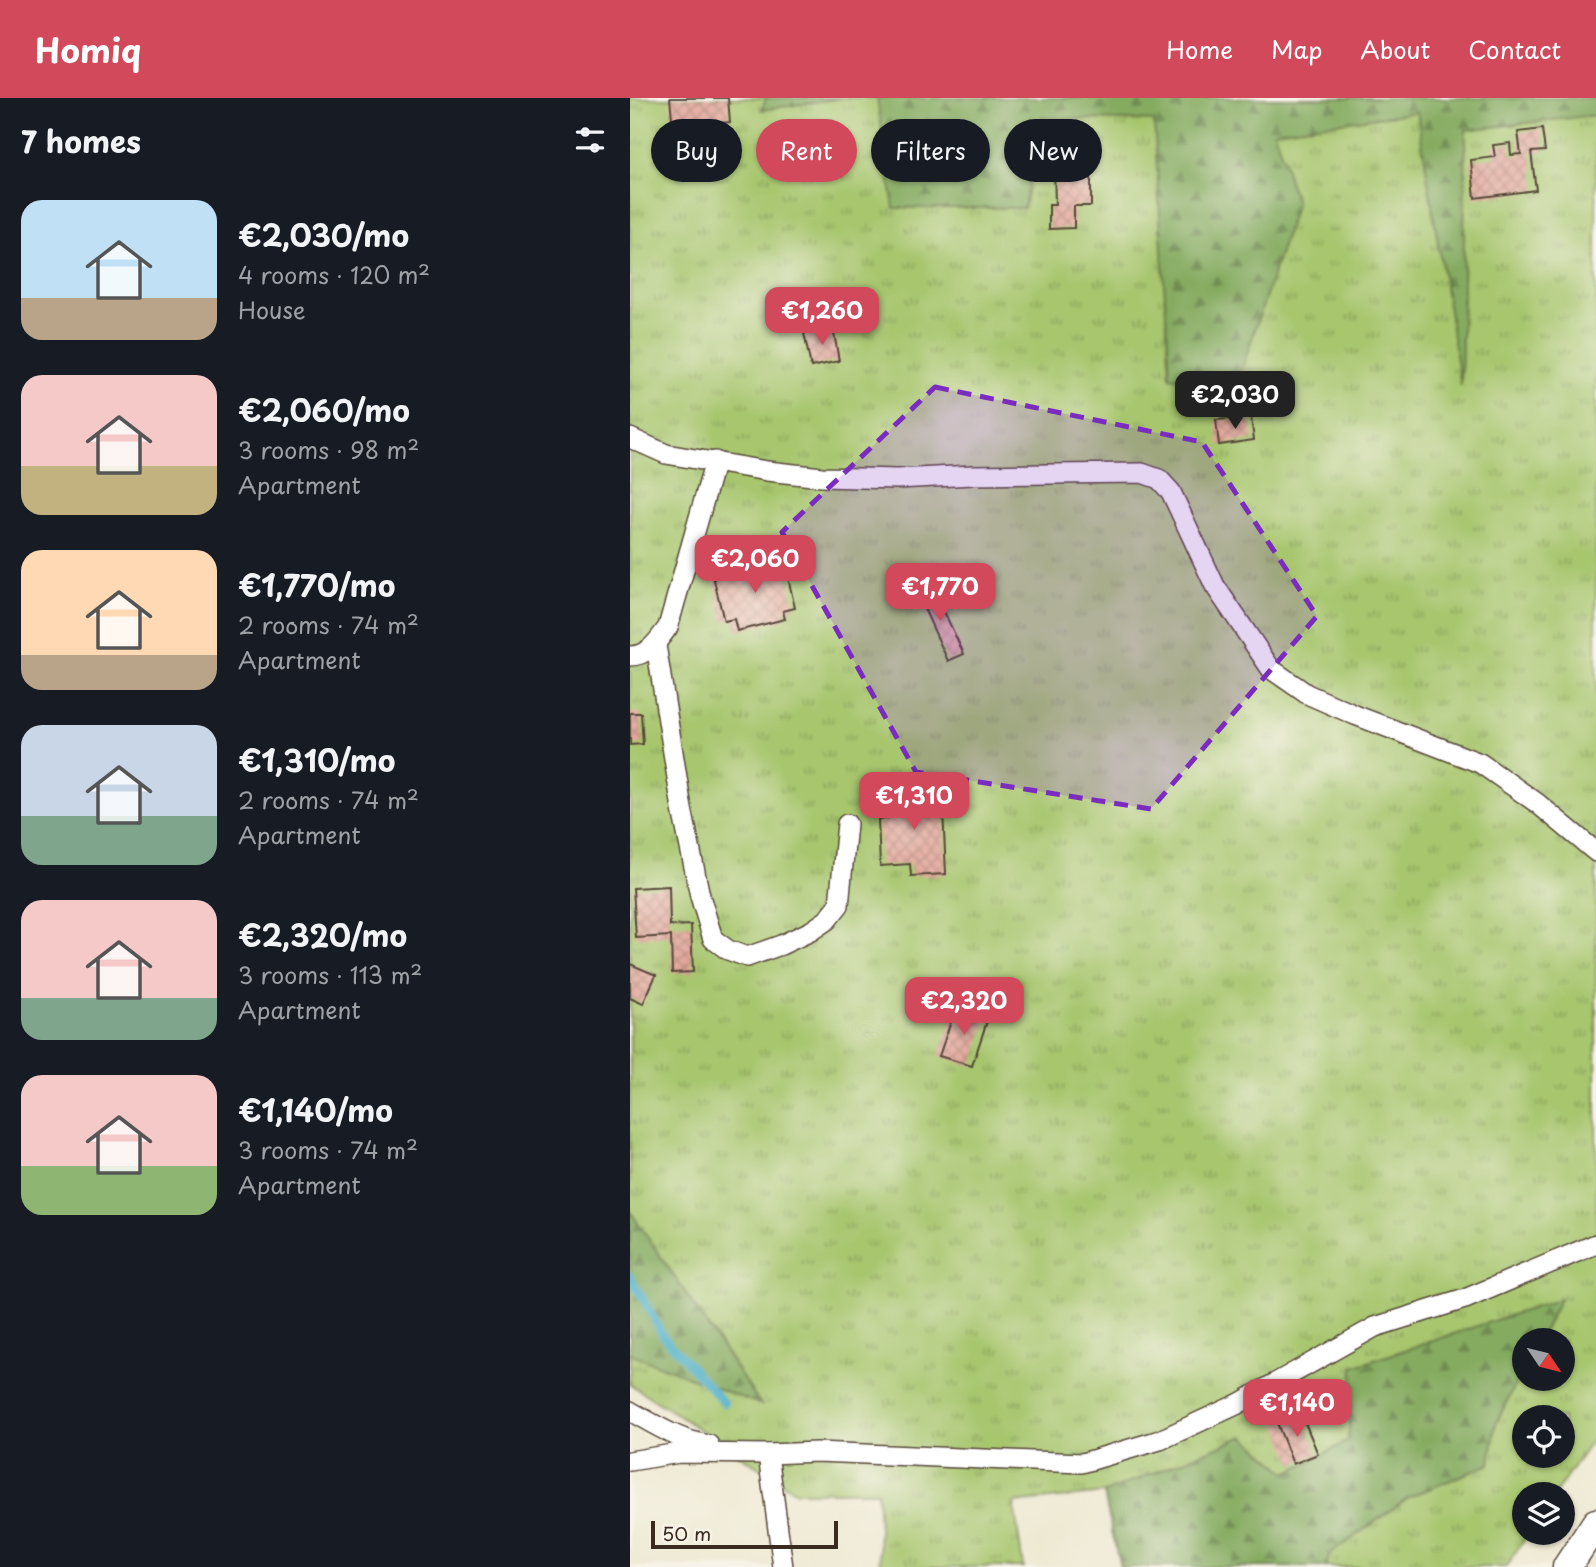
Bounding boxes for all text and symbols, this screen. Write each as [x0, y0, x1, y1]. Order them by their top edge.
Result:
text: Homiq [35, 24, 141, 74]
text: Home [1166, 31, 1233, 67]
text: Map [1271, 31, 1322, 67]
text: About [1360, 31, 1430, 67]
text: Contact [1468, 31, 1561, 67]
text: 7 homes [21, 118, 141, 163]
chip: Buy [651, 119, 742, 182]
chip: Rent [756, 119, 857, 182]
chip: Filters [871, 119, 990, 182]
chip: New [1004, 119, 1102, 182]
icon: filters [571, 121, 609, 159]
text: €2,030/mo [238, 212, 409, 257]
icon: home [77, 228, 161, 312]
text: 4 rooms · 120 m² [238, 257, 430, 292]
pin: €1,260 [765, 288, 879, 347]
text: House [238, 292, 305, 327]
text: €1,260 [781, 292, 863, 327]
pin: €2,030 [1178, 372, 1292, 431]
text: €2,030 [1191, 376, 1279, 411]
text: €2,060/mo [238, 387, 410, 432]
icon: home [77, 403, 161, 487]
text: 3 rooms · 98 m² [238, 432, 419, 467]
text: Apartment [238, 467, 361, 502]
pin: €2,060 [698, 536, 812, 595]
text: €2,060 [711, 540, 799, 575]
text: €1,770/mo [238, 562, 395, 607]
pin: €1,770 [883, 564, 997, 623]
text: €1,770 [901, 568, 979, 603]
icon: home [77, 578, 161, 662]
text: 2 rooms · 74 m² [238, 607, 419, 642]
text: Apartment [238, 642, 361, 677]
text: €1,310/mo [238, 737, 395, 782]
icon: home [77, 753, 161, 837]
pin: €1,310 [857, 772, 971, 832]
text: €1,310 [875, 777, 953, 812]
text: 2 rooms · 74 m² [238, 782, 419, 817]
text: Apartment [238, 817, 361, 852]
text: €2,320/mo [238, 912, 407, 957]
icon: home [77, 928, 161, 1012]
text: 3 rooms · 113 m² [238, 957, 422, 992]
pin: €2,320 [907, 978, 1021, 1037]
text: €2,320 [921, 982, 1007, 1017]
text: Apartment [238, 992, 361, 1027]
text: €1,140/mo [238, 1087, 393, 1132]
icon: home [77, 1103, 161, 1187]
text: 3 rooms · 74 m² [238, 1132, 418, 1167]
text: Apartment [238, 1167, 361, 1202]
north arrow [1512, 1328, 1575, 1391]
map controls [1512, 1328, 1575, 1545]
pin: €1,140 [1240, 1380, 1354, 1439]
text: €1,140 [1259, 1384, 1335, 1419]
button: locate [1512, 1405, 1575, 1468]
button: layers [1512, 1482, 1575, 1545]
scale bar [651, 1518, 838, 1550]
text: 50 m [662, 1519, 711, 1547]

